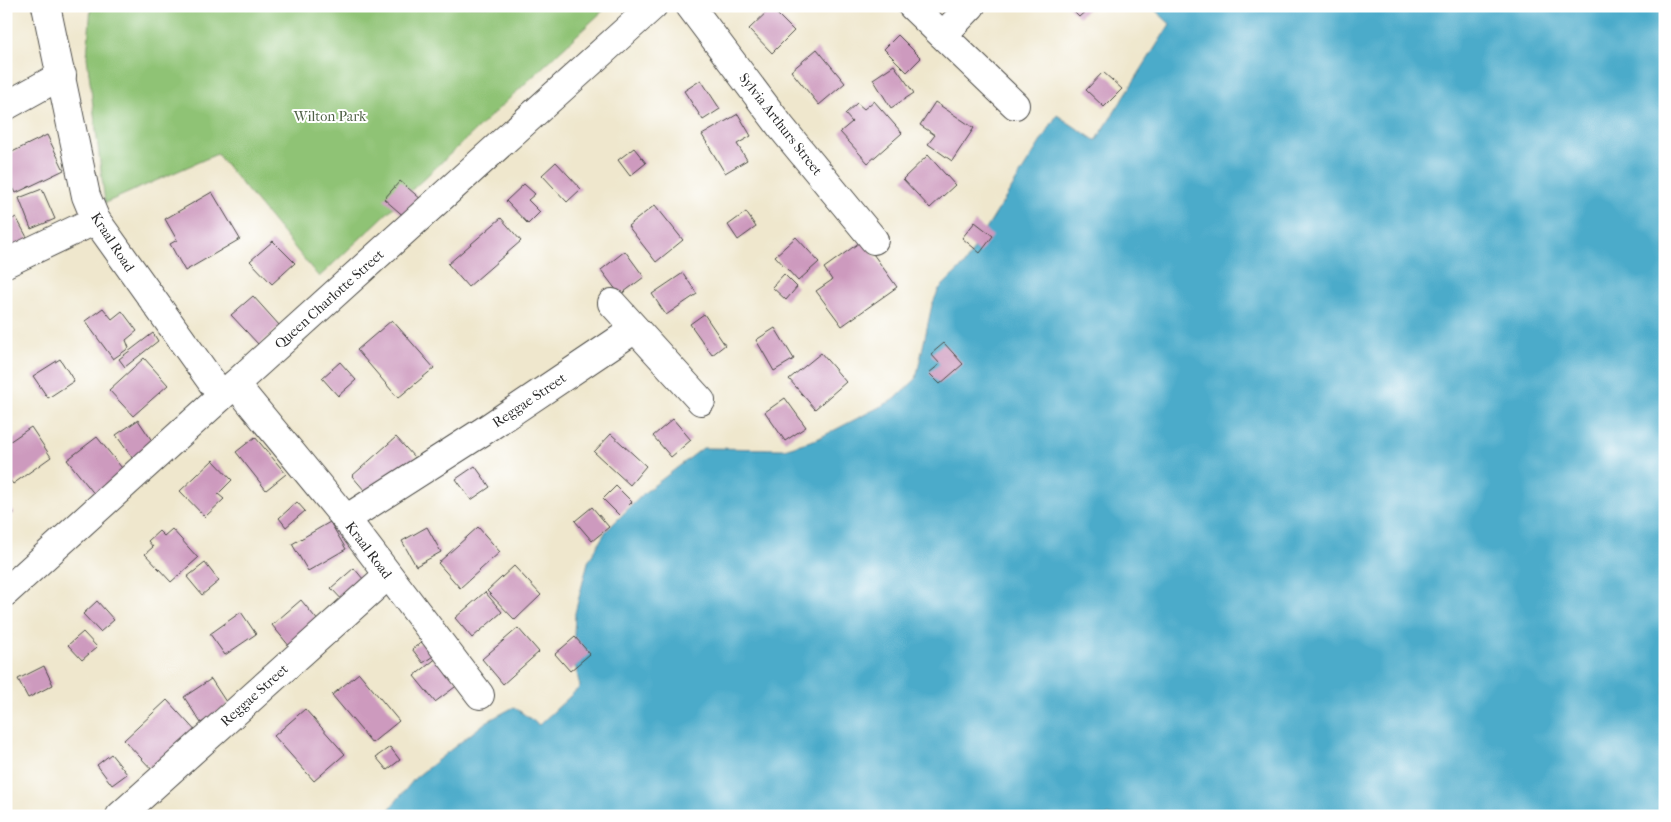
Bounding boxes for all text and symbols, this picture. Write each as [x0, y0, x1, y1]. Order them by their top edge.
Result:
street label: Sylvia Arthurs Street [735, 70, 826, 179]
park label: Wilton Park [293, 108, 367, 125]
street label: Kraal Road [87, 209, 138, 275]
street label: Queen Charlotte Street [271, 246, 387, 353]
street label: Reggae Street [489, 370, 569, 431]
street label: Kraal Road [342, 518, 396, 583]
street label: Reggae Street [217, 661, 292, 730]

